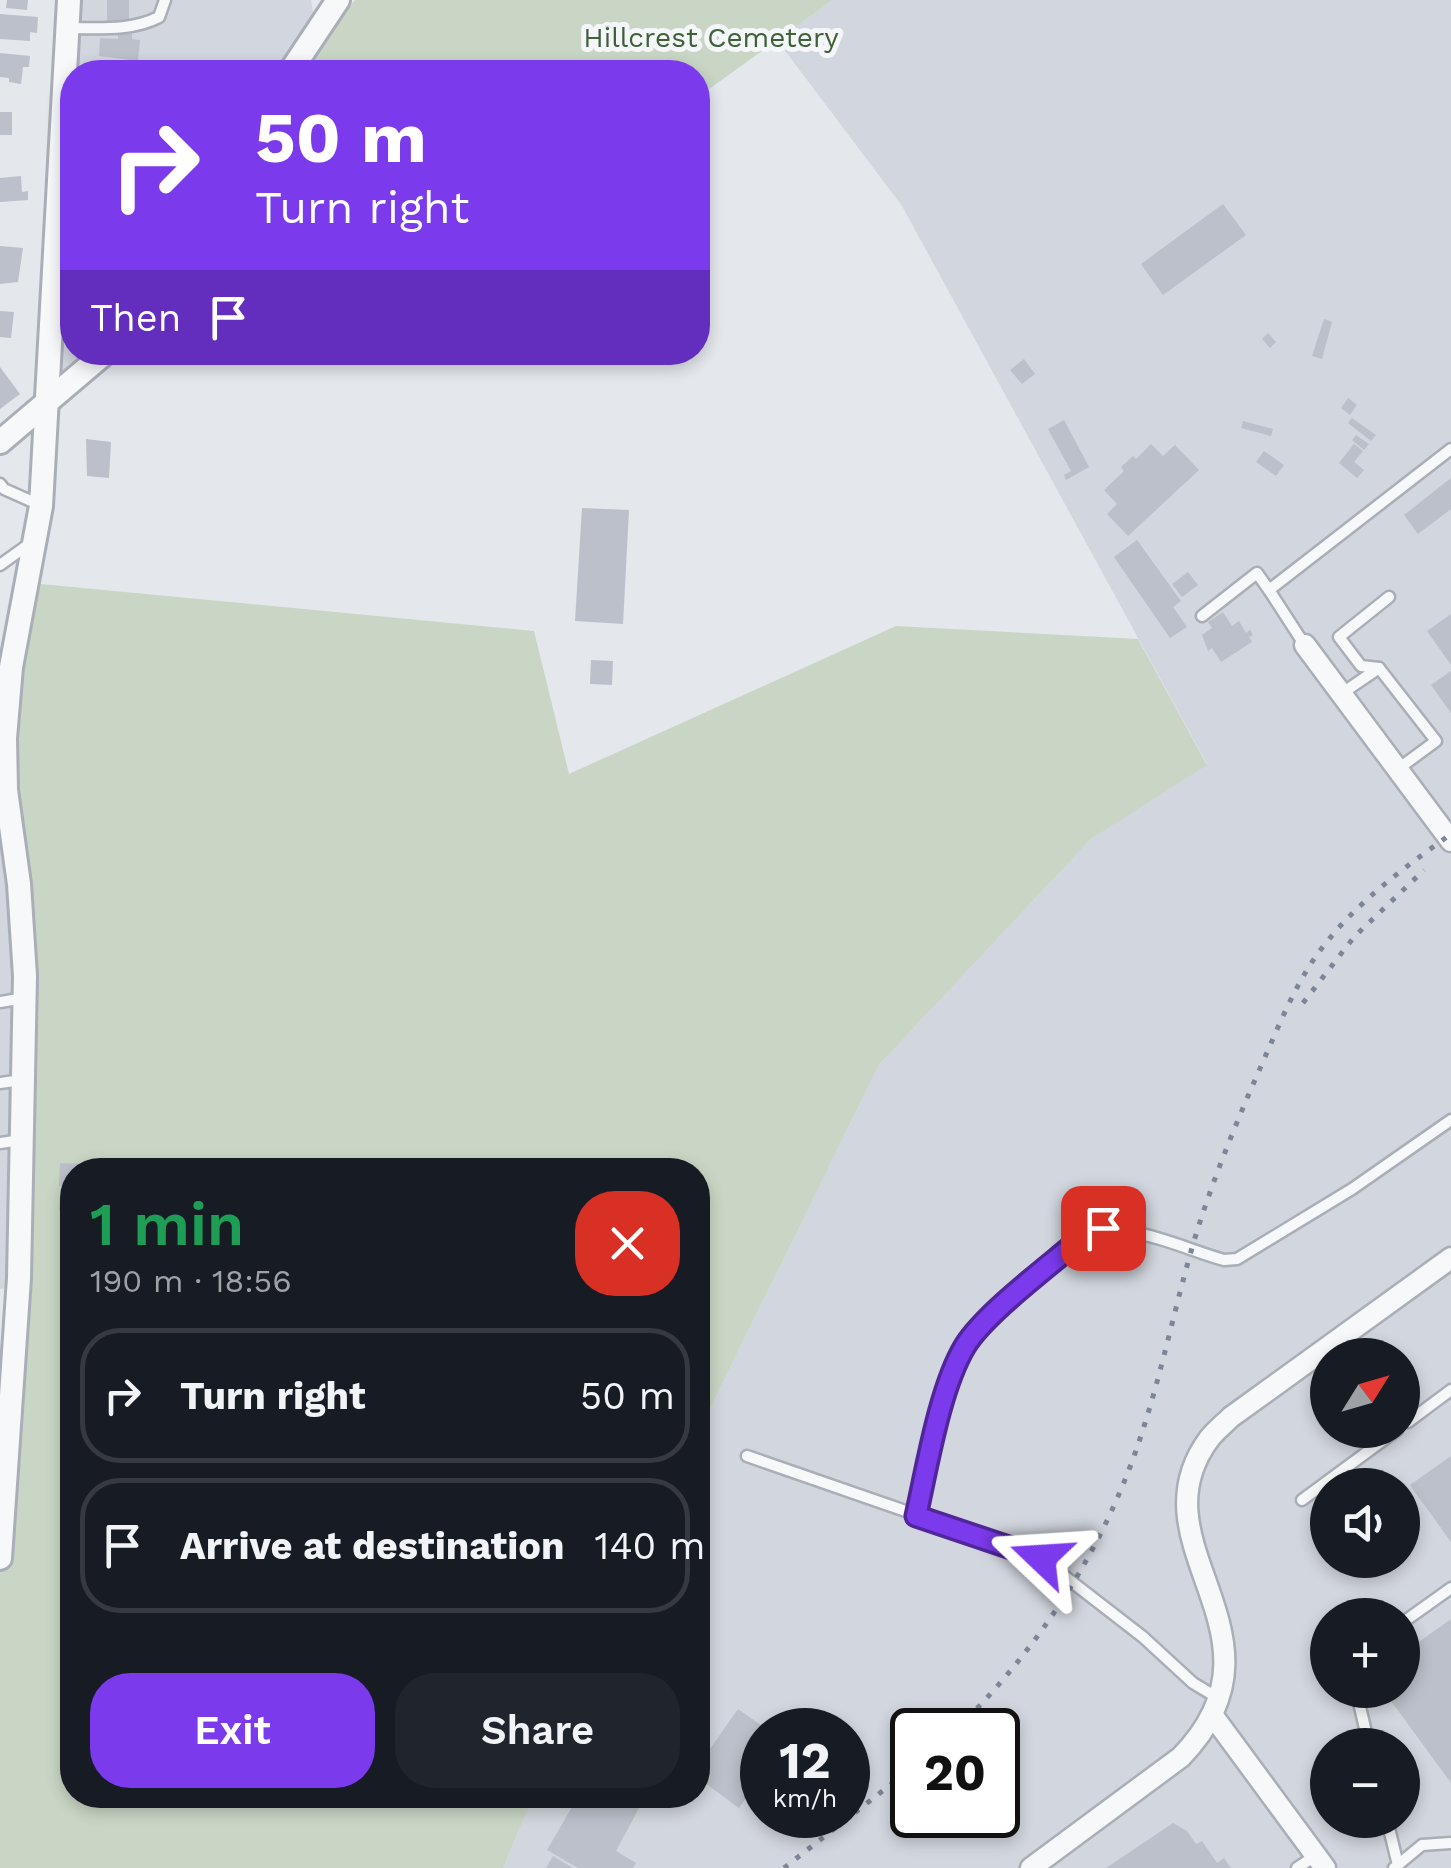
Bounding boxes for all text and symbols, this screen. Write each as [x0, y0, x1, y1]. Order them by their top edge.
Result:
park label: Hillcrest Cemetery [583, 21, 839, 54]
text: 50 m [255, 97, 427, 179]
icon: right [90, 100, 220, 230]
text: Turn right [255, 181, 469, 234]
icon: arrive [201, 290, 256, 345]
text: Then [90, 296, 181, 340]
pin [1061, 1186, 1146, 1271]
text: 1 min [90, 1189, 244, 1260]
button: close [575, 1191, 680, 1296]
icon: arrive [1076, 1201, 1131, 1256]
text: 190 m · 18:56 [90, 1262, 292, 1300]
north arrow [1310, 1338, 1420, 1448]
map controls [1310, 1338, 1420, 1838]
icon: right [95, 1368, 150, 1423]
text: Turn right [180, 1374, 366, 1418]
text: 50 m [580, 1374, 675, 1418]
button: sound [1310, 1468, 1420, 1578]
position arrow [989, 1506, 1093, 1610]
icon: arrive [95, 1518, 150, 1573]
text: Arrive at destination [180, 1524, 565, 1568]
text: 140 m [595, 1524, 705, 1568]
button: + [1310, 1598, 1420, 1708]
button: Exit [90, 1673, 375, 1788]
button: Share [395, 1673, 680, 1788]
speed limit sign: 20 [890, 1708, 1020, 1838]
button: − [1310, 1728, 1420, 1838]
text: 12 [779, 1731, 831, 1790]
text: km/h [773, 1784, 837, 1813]

